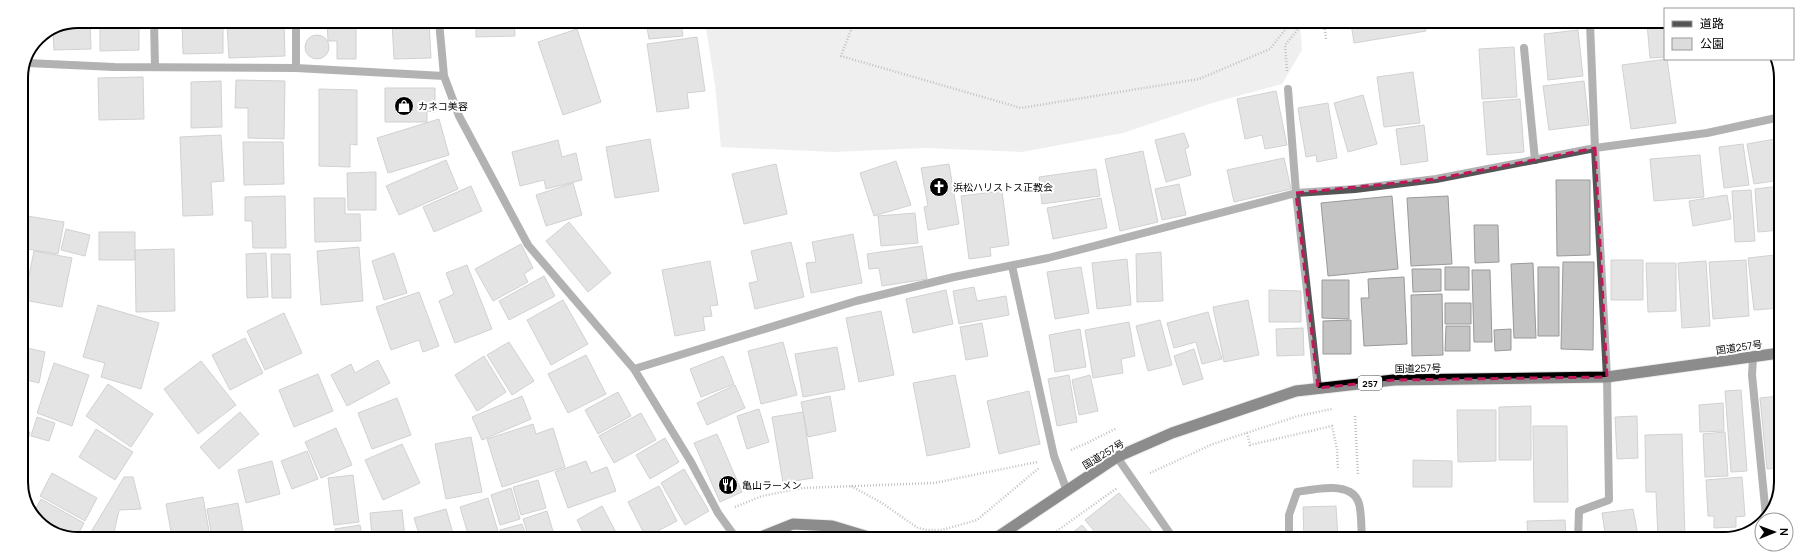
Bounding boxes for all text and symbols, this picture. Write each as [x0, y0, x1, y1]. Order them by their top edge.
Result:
legend [1664, 8, 1794, 60]
text: 道路 [1700, 15, 1724, 32]
text: 公園 [1700, 35, 1724, 52]
shop icon: カネコ美容 [393, 95, 415, 117]
place label: カネコ美容 [418, 99, 468, 113]
church icon: 浜松ハリストス正教会 [928, 176, 950, 198]
place label: 浜松ハリストス正教会 [953, 180, 1053, 194]
street label: 国道257号 [1715, 337, 1763, 357]
street label: 国道257号 [1395, 361, 1441, 375]
road number: 257 [1358, 376, 1382, 390]
street label: 国道257号 [1079, 436, 1127, 472]
restaurant icon: 亀山ラーメン [717, 474, 739, 496]
place label: 亀山ラーメン [742, 478, 802, 492]
north arrow [1754, 512, 1794, 552]
text: N [1777, 528, 1792, 536]

